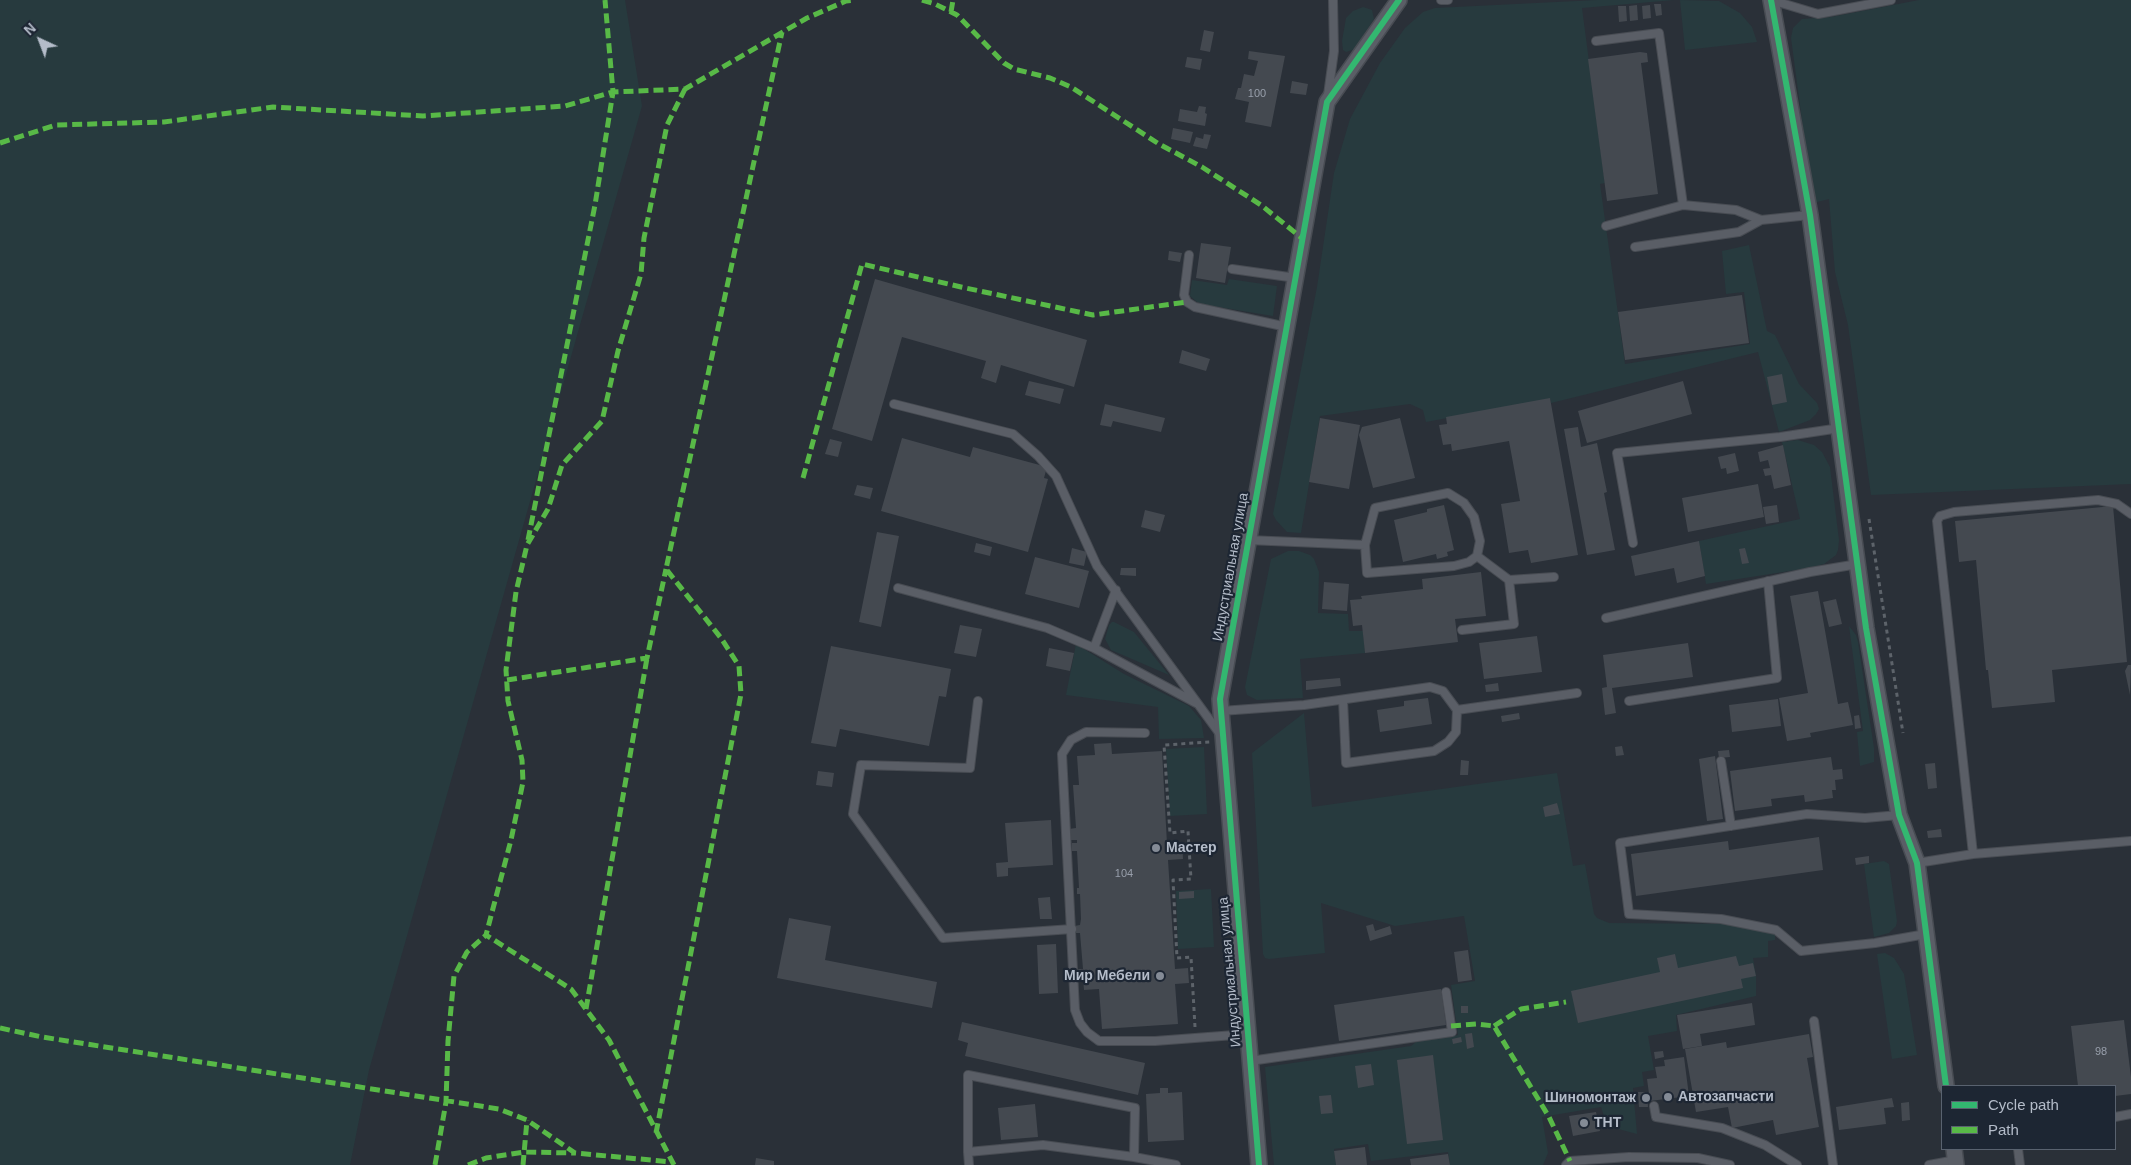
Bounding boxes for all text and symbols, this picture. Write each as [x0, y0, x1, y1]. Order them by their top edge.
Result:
north arrow [15, 15, 65, 65]
text: N [21, 20, 39, 38]
house number: 100 [1248, 87, 1266, 101]
street label: Индустриальная улица [1210, 491, 1252, 643]
place label: Мастер [1166, 840, 1217, 856]
marker: Мастер [1150, 842, 1162, 854]
house number: 104 [1115, 867, 1133, 881]
street label: Индустриальная улица [1215, 896, 1245, 1048]
place label: Мир Мебели [1064, 968, 1150, 984]
marker: Мир Мебели [1154, 970, 1166, 982]
house number: 98 [2095, 1045, 2107, 1059]
legend [1941, 1085, 2116, 1150]
place label: Автозапчасти [1678, 1089, 1774, 1105]
place label: Шиномонтаж [1545, 1090, 1636, 1106]
marker: Автозапчасти [1662, 1091, 1674, 1103]
marker: Шиномонтаж [1640, 1092, 1652, 1104]
text: Cycle path [1988, 1096, 2059, 1113]
place label: ТНТ [1594, 1115, 1621, 1131]
marker: ТНТ [1578, 1117, 1590, 1129]
text: Path [1988, 1121, 2019, 1138]

